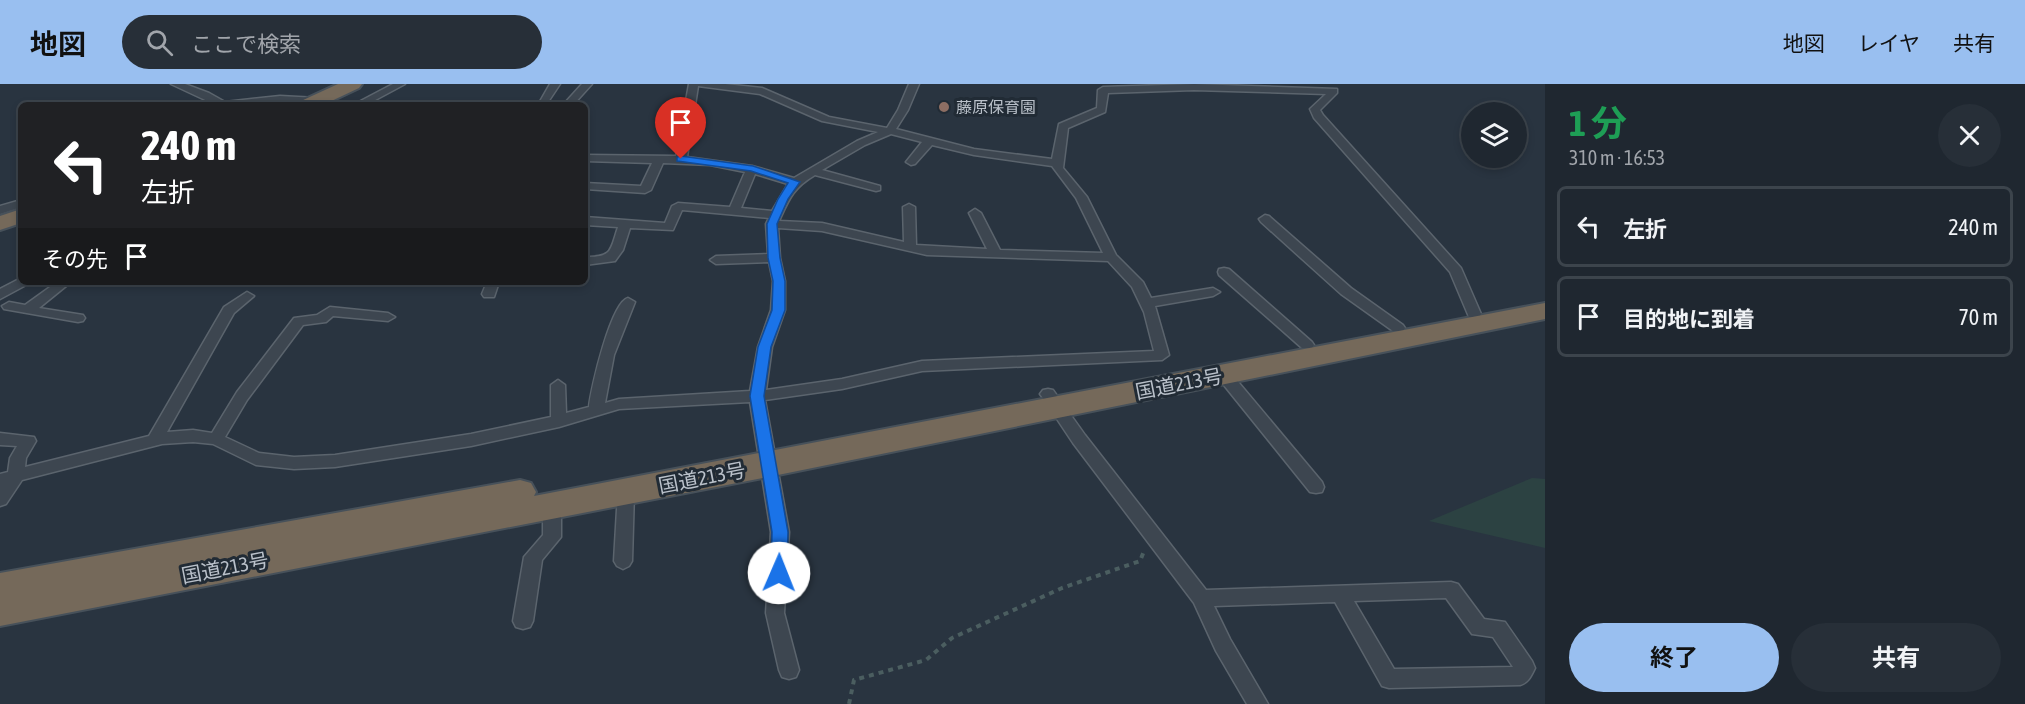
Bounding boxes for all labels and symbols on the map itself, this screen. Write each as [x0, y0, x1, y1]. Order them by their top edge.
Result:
pin [655, 97, 706, 159]
place label: 藤原保育園 [956, 98, 1036, 116]
marker: 藤原保育園 [937, 100, 951, 114]
street label: 国道213号 [1133, 364, 1224, 403]
street label: 国道213号 [656, 458, 747, 497]
position arrow [747, 541, 811, 605]
street label: 国道213号 [179, 548, 270, 587]

